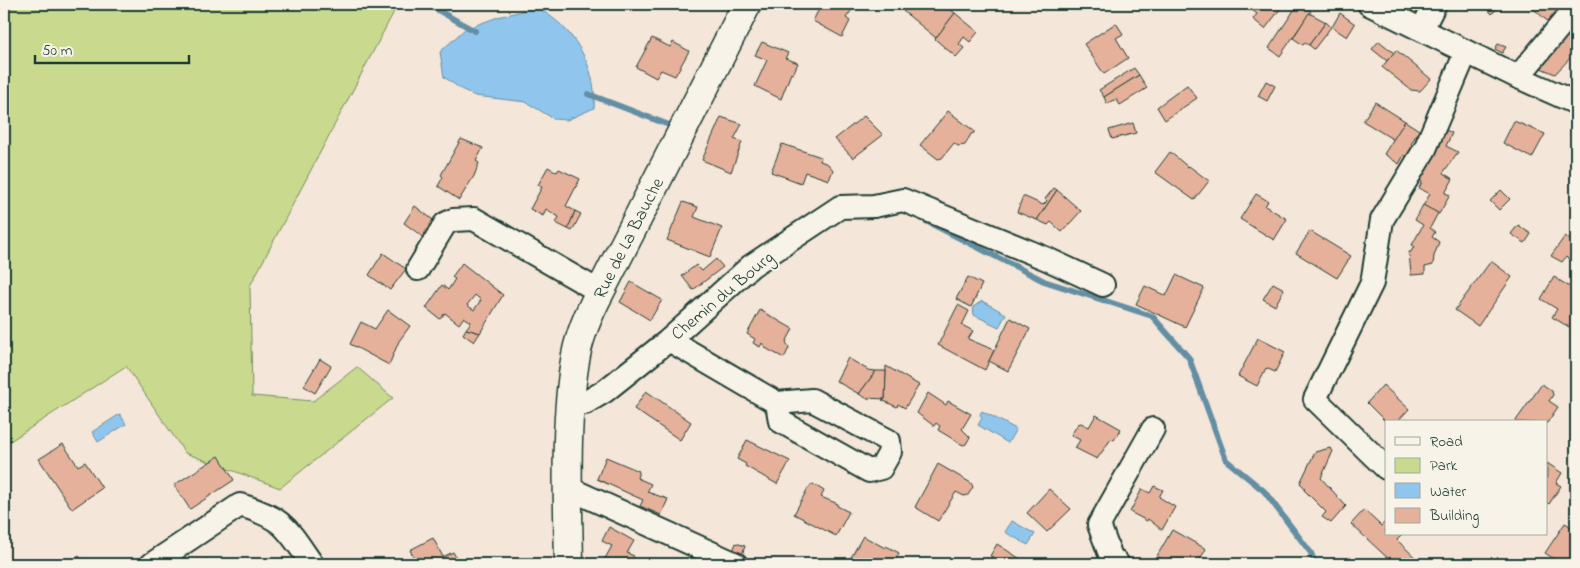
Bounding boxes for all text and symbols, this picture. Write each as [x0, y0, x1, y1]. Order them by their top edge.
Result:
scale bar [35, 32, 189, 64]
text: 50 m [42, 40, 73, 62]
street label: Rue de La Bauche [588, 173, 672, 304]
street label: Chemin du Bourg [666, 246, 781, 348]
legend [1385, 420, 1548, 536]
text: Road [1430, 431, 1463, 453]
text: Park [1430, 455, 1458, 477]
text: Water [1430, 481, 1466, 503]
text: Building [1429, 505, 1479, 528]

